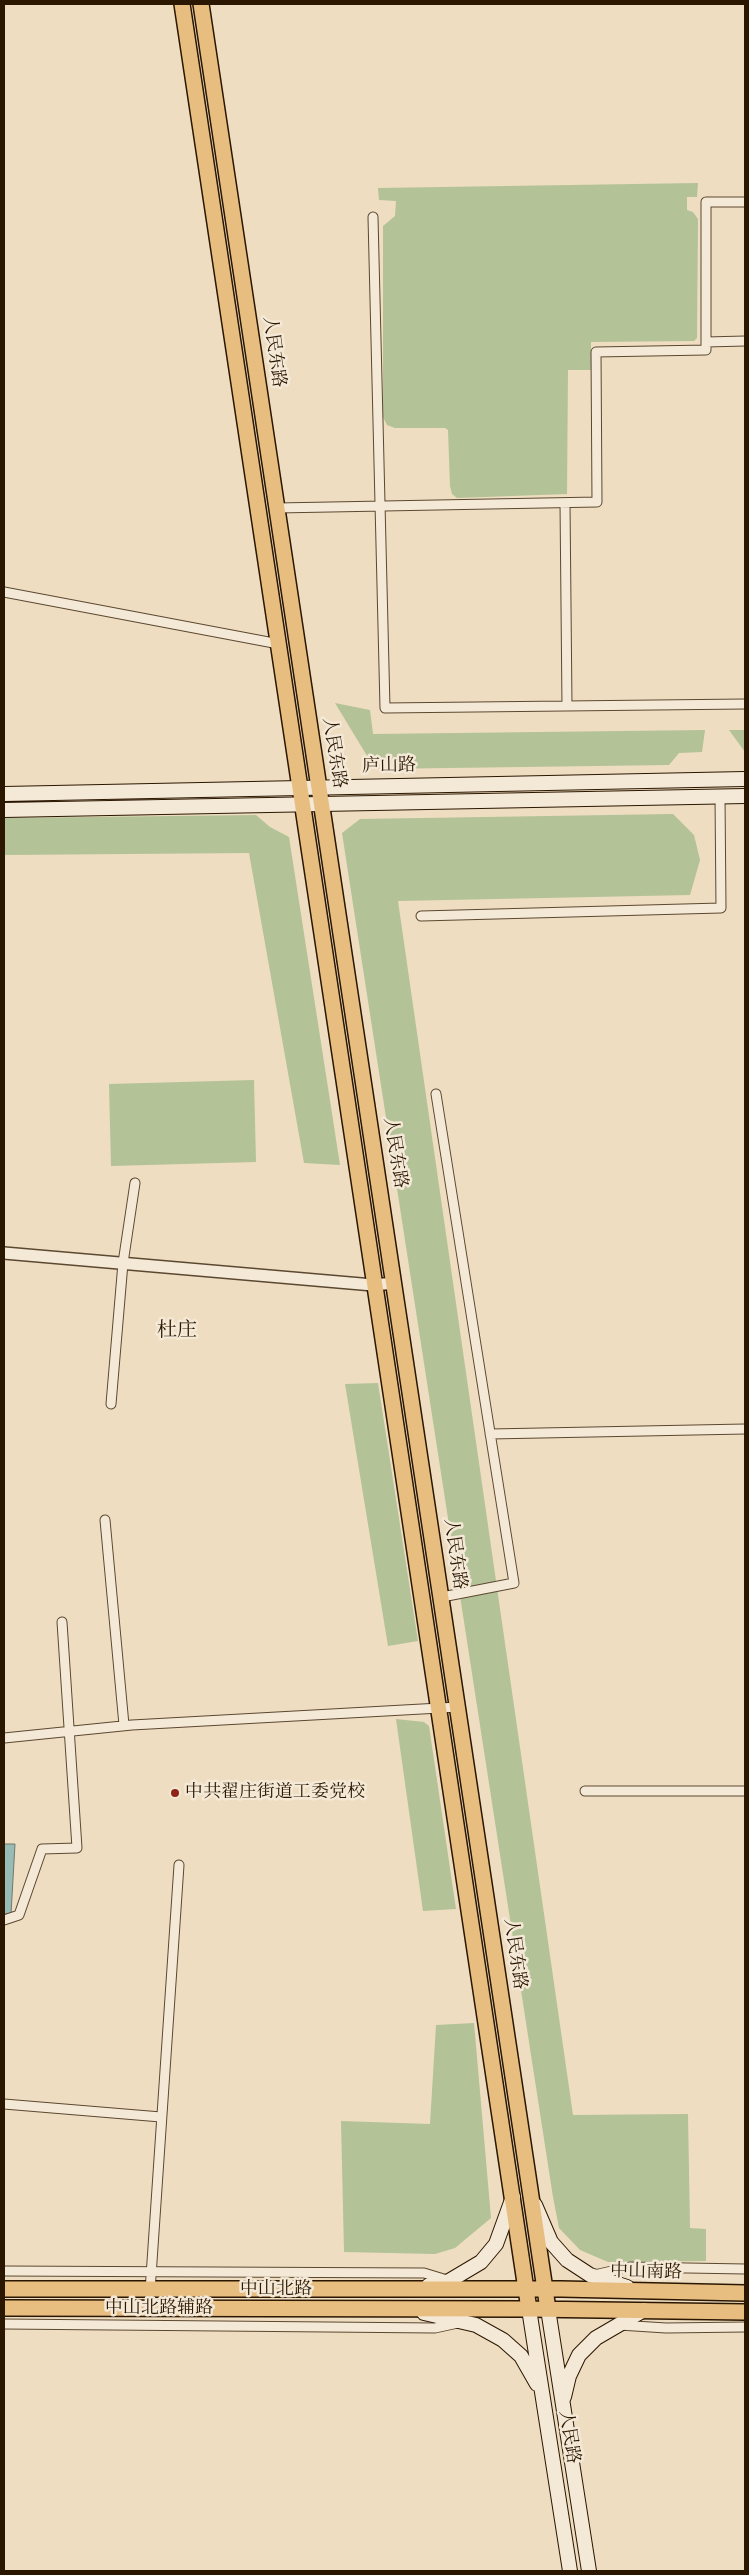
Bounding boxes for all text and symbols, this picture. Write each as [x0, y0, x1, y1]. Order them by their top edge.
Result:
street label: 人民东路 [257, 315, 289, 389]
street label: 人民东路 [317, 716, 349, 790]
street label: 庐山路 [362, 756, 416, 778]
street label: 人民东路 [378, 1116, 410, 1190]
district label: 杜庄 [157, 1320, 197, 1344]
street label: 人民东路 [438, 1517, 470, 1591]
place label: 中共翟庄街道工委党校 [185, 1782, 365, 1804]
marker: 中共翟庄街道工委党校 [169, 1787, 181, 1799]
street label: 人民东路 [498, 1917, 530, 1991]
street label: 中山南路 [610, 2262, 682, 2284]
street label: 中山北路 [240, 2279, 312, 2301]
street label: 中山北路辅路 [105, 2298, 213, 2320]
street label: 人民路 [553, 2409, 583, 2465]

